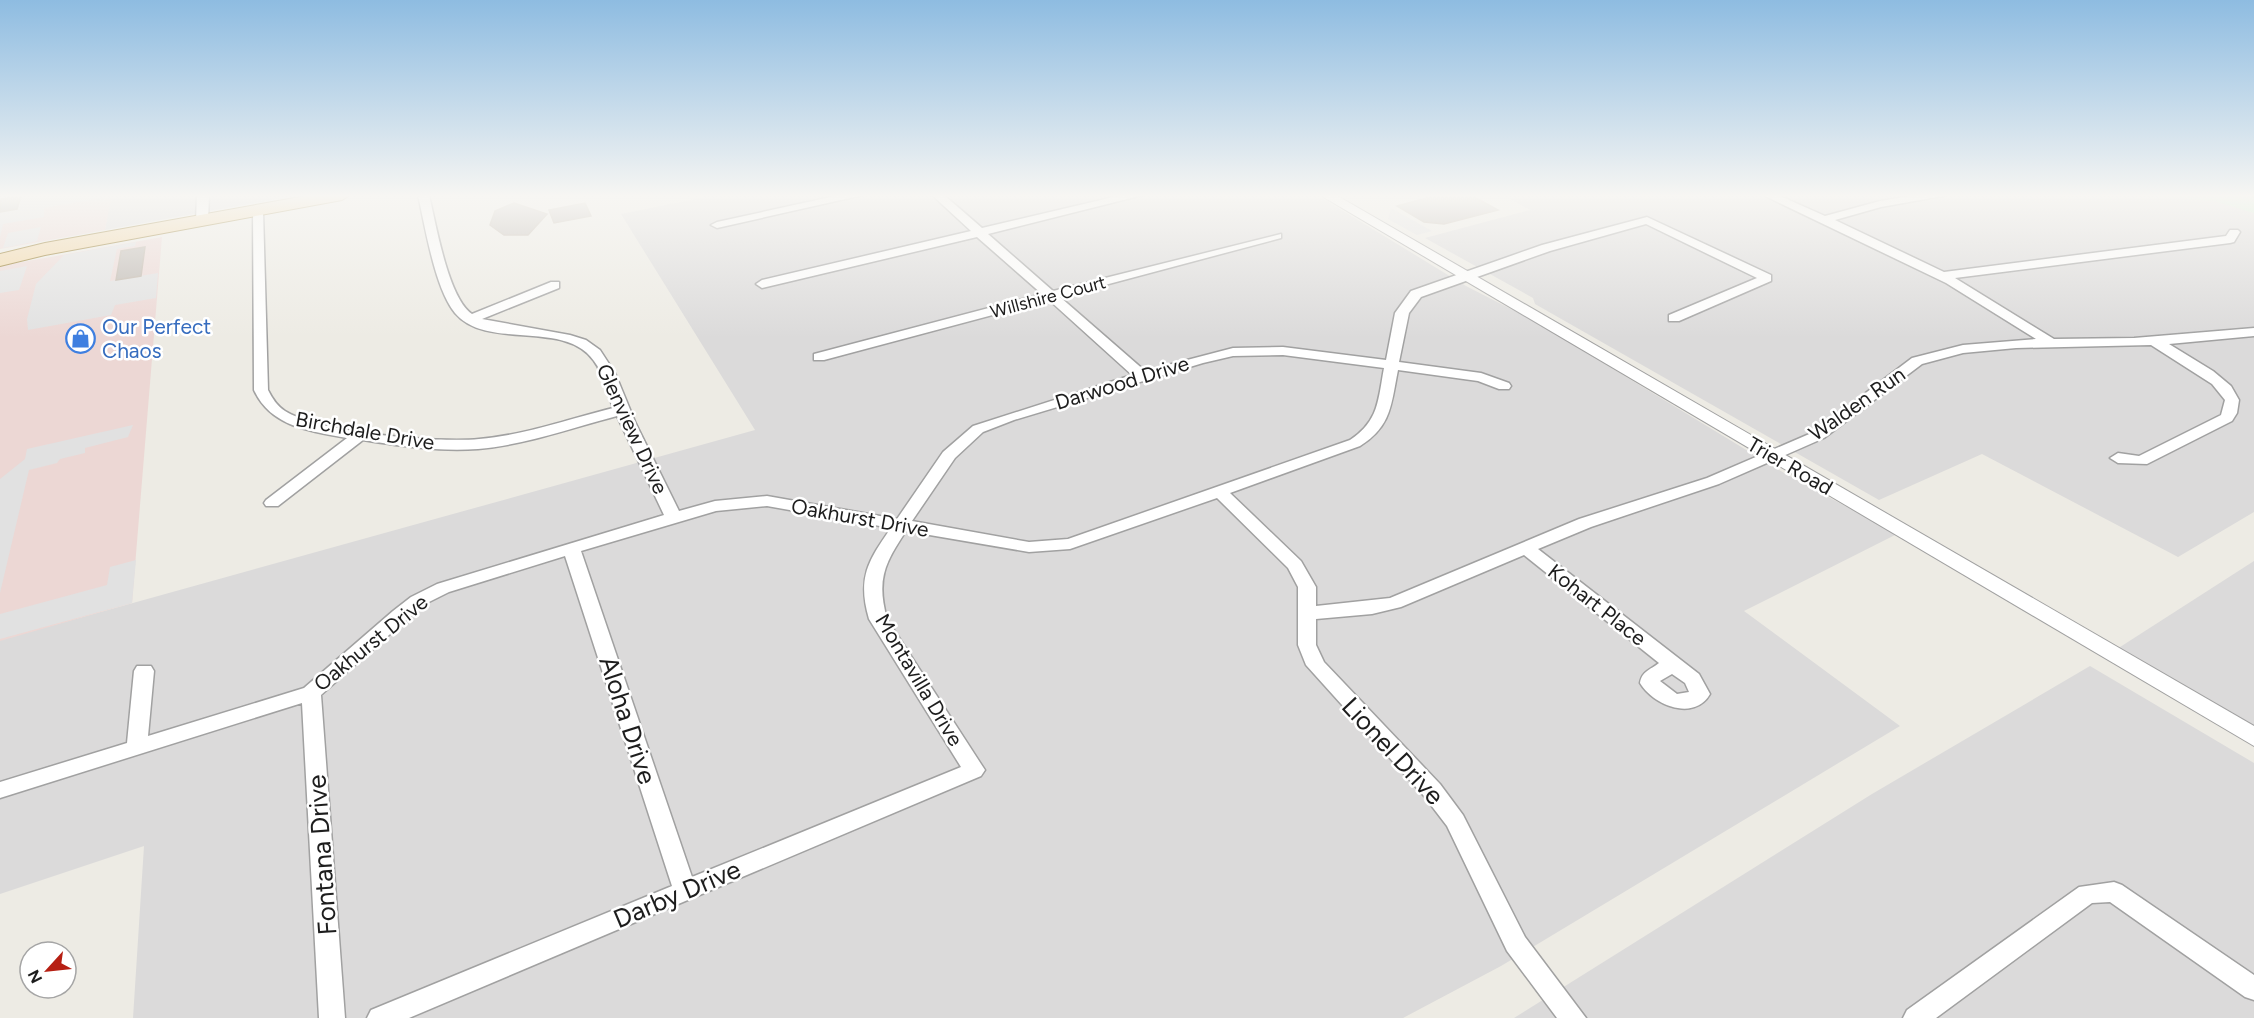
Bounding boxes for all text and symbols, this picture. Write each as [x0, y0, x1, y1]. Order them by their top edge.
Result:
street label: Willshire Court [988, 271, 1108, 323]
place label: Our Perfect Chaos [102, 314, 211, 363]
shop icon: Our Perfect Chaos [65, 323, 97, 355]
street label: Darwood Drive [1052, 350, 1192, 415]
street label: Glenview Drive [591, 360, 674, 498]
street label: Walden Run [1804, 361, 1910, 446]
street label: Birchdale Drive [294, 406, 437, 455]
street label: Trier Road [1743, 431, 1838, 500]
street label: Oakhurst Drive [789, 493, 931, 542]
street label: Kohart Place [1543, 558, 1651, 651]
street label: Oakhurst Drive [309, 589, 433, 696]
street label: Montavilla Drive [870, 609, 969, 750]
street label: Aloha Drive [592, 652, 664, 788]
street label: Lionel Drive [1335, 690, 1451, 812]
street label: Fontana Drive [300, 774, 344, 936]
street label: Darby Drive [609, 853, 745, 935]
north arrow [18, 940, 78, 1000]
text: N [24, 967, 46, 986]

